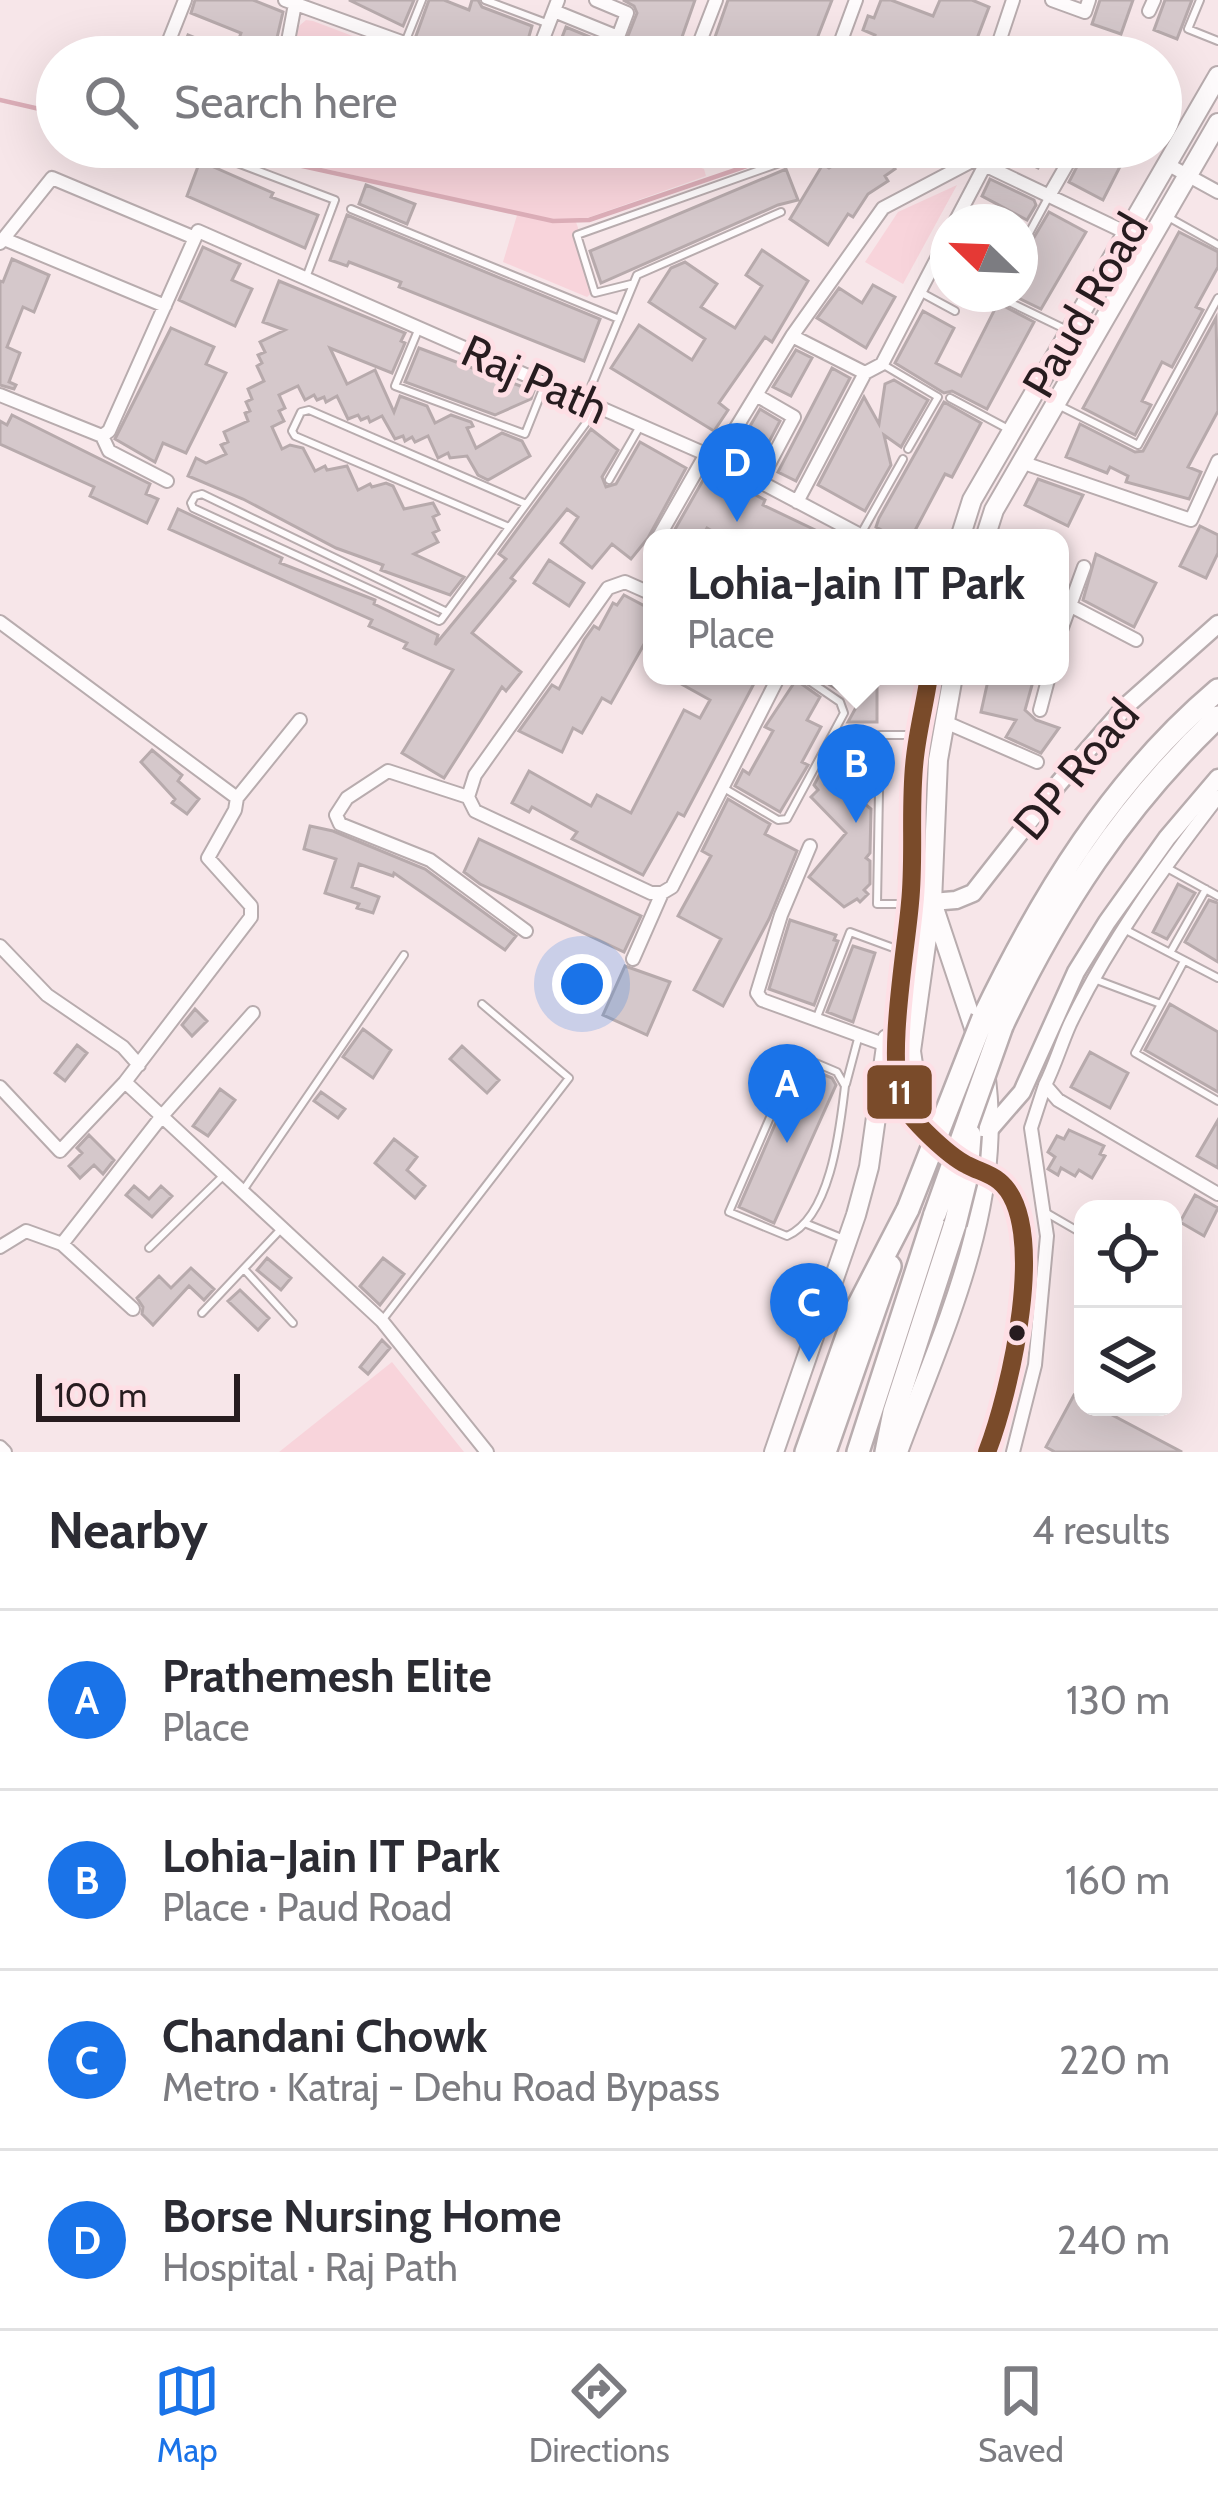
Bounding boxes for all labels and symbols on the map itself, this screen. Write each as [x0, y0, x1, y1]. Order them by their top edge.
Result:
north arrow [930, 204, 1038, 312]
street label: Paud Road [1011, 204, 1159, 406]
street label: Raj Path [454, 323, 616, 435]
pin: D [698, 423, 776, 522]
street label: DP Road [1002, 688, 1150, 850]
pin: B [817, 724, 895, 823]
your location [552, 954, 612, 1014]
pin: A [748, 1044, 826, 1143]
line badge: 11 [865, 1063, 934, 1121]
text: 11 [888, 1072, 912, 1112]
pin: C [770, 1263, 848, 1362]
unlabelled marker [1006, 1322, 1028, 1344]
scale bar [36, 1368, 240, 1421]

